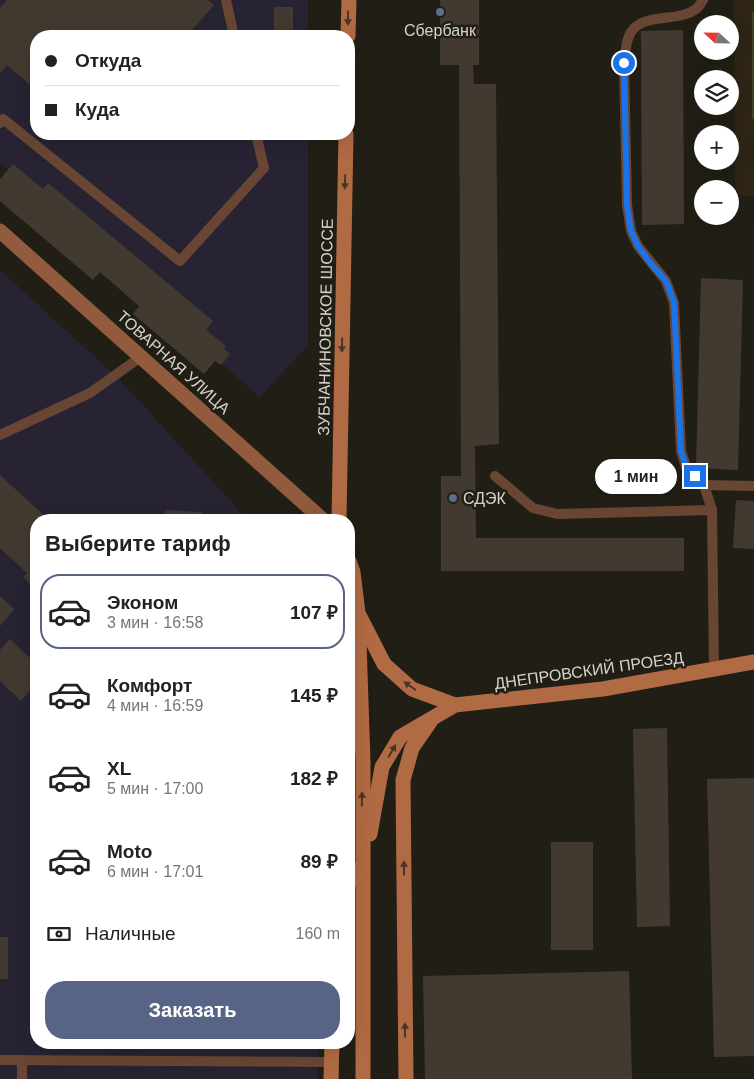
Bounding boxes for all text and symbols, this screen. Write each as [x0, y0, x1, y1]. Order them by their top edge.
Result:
marker: Сбербанк [434, 6, 446, 18]
one-way arrow [344, 10, 352, 26]
north arrow [694, 15, 739, 60]
map controls [694, 15, 739, 225]
place label: Сбербанк [404, 22, 477, 39]
text: Откуда [75, 50, 141, 71]
route start [613, 52, 635, 74]
button: layers [694, 70, 739, 115]
text: Куда [75, 99, 119, 120]
button: + [694, 125, 739, 170]
one-way arrow [341, 175, 349, 191]
button: − [694, 180, 739, 225]
street label: ЗУБЧАНИНОВСКОЕ ШОССЕ [315, 218, 336, 436]
street label: ТОВАРНАЯ УЛИЦА [114, 307, 234, 418]
one-way arrow [338, 337, 346, 353]
callout: 1 мин [595, 458, 678, 494]
route end [684, 465, 706, 487]
text: 1 мин [614, 468, 658, 485]
place label: СДЭК [463, 490, 507, 507]
marker: СДЭК [447, 492, 459, 504]
text: Выберите тариф [45, 531, 231, 556]
icon: car [47, 589, 92, 634]
text: Эконом [107, 592, 178, 613]
text: 107 ₽ [290, 602, 338, 623]
text: 3 мин · 16:58 [107, 614, 203, 631]
street label: ДНЕПРОВСКИЙ ПРОЕЗД [493, 648, 685, 692]
icon: car [47, 672, 92, 717]
text: Комфорт [107, 675, 192, 696]
one-way arrow [403, 681, 417, 691]
text: 145 ₽ [290, 685, 338, 706]
text: 4 мин · 16:59 [107, 697, 203, 714]
one-way arrow [387, 744, 396, 757]
icon: car [47, 755, 92, 800]
text: XL [107, 758, 131, 779]
text: 182 ₽ [290, 768, 338, 789]
text: 5 мин · 17:00 [107, 780, 203, 797]
one-way arrow [358, 791, 366, 807]
icon: car [47, 838, 92, 883]
text: Moto [107, 841, 152, 862]
text: 89 ₽ [301, 851, 338, 872]
one-way arrow [400, 860, 408, 876]
text: 6 мин · 17:01 [107, 863, 203, 880]
icon: cash [45, 920, 73, 948]
text: Наличные [85, 923, 176, 944]
text: 160 m [296, 925, 340, 942]
button: Заказать [45, 981, 340, 1039]
one-way arrow [401, 1022, 409, 1038]

